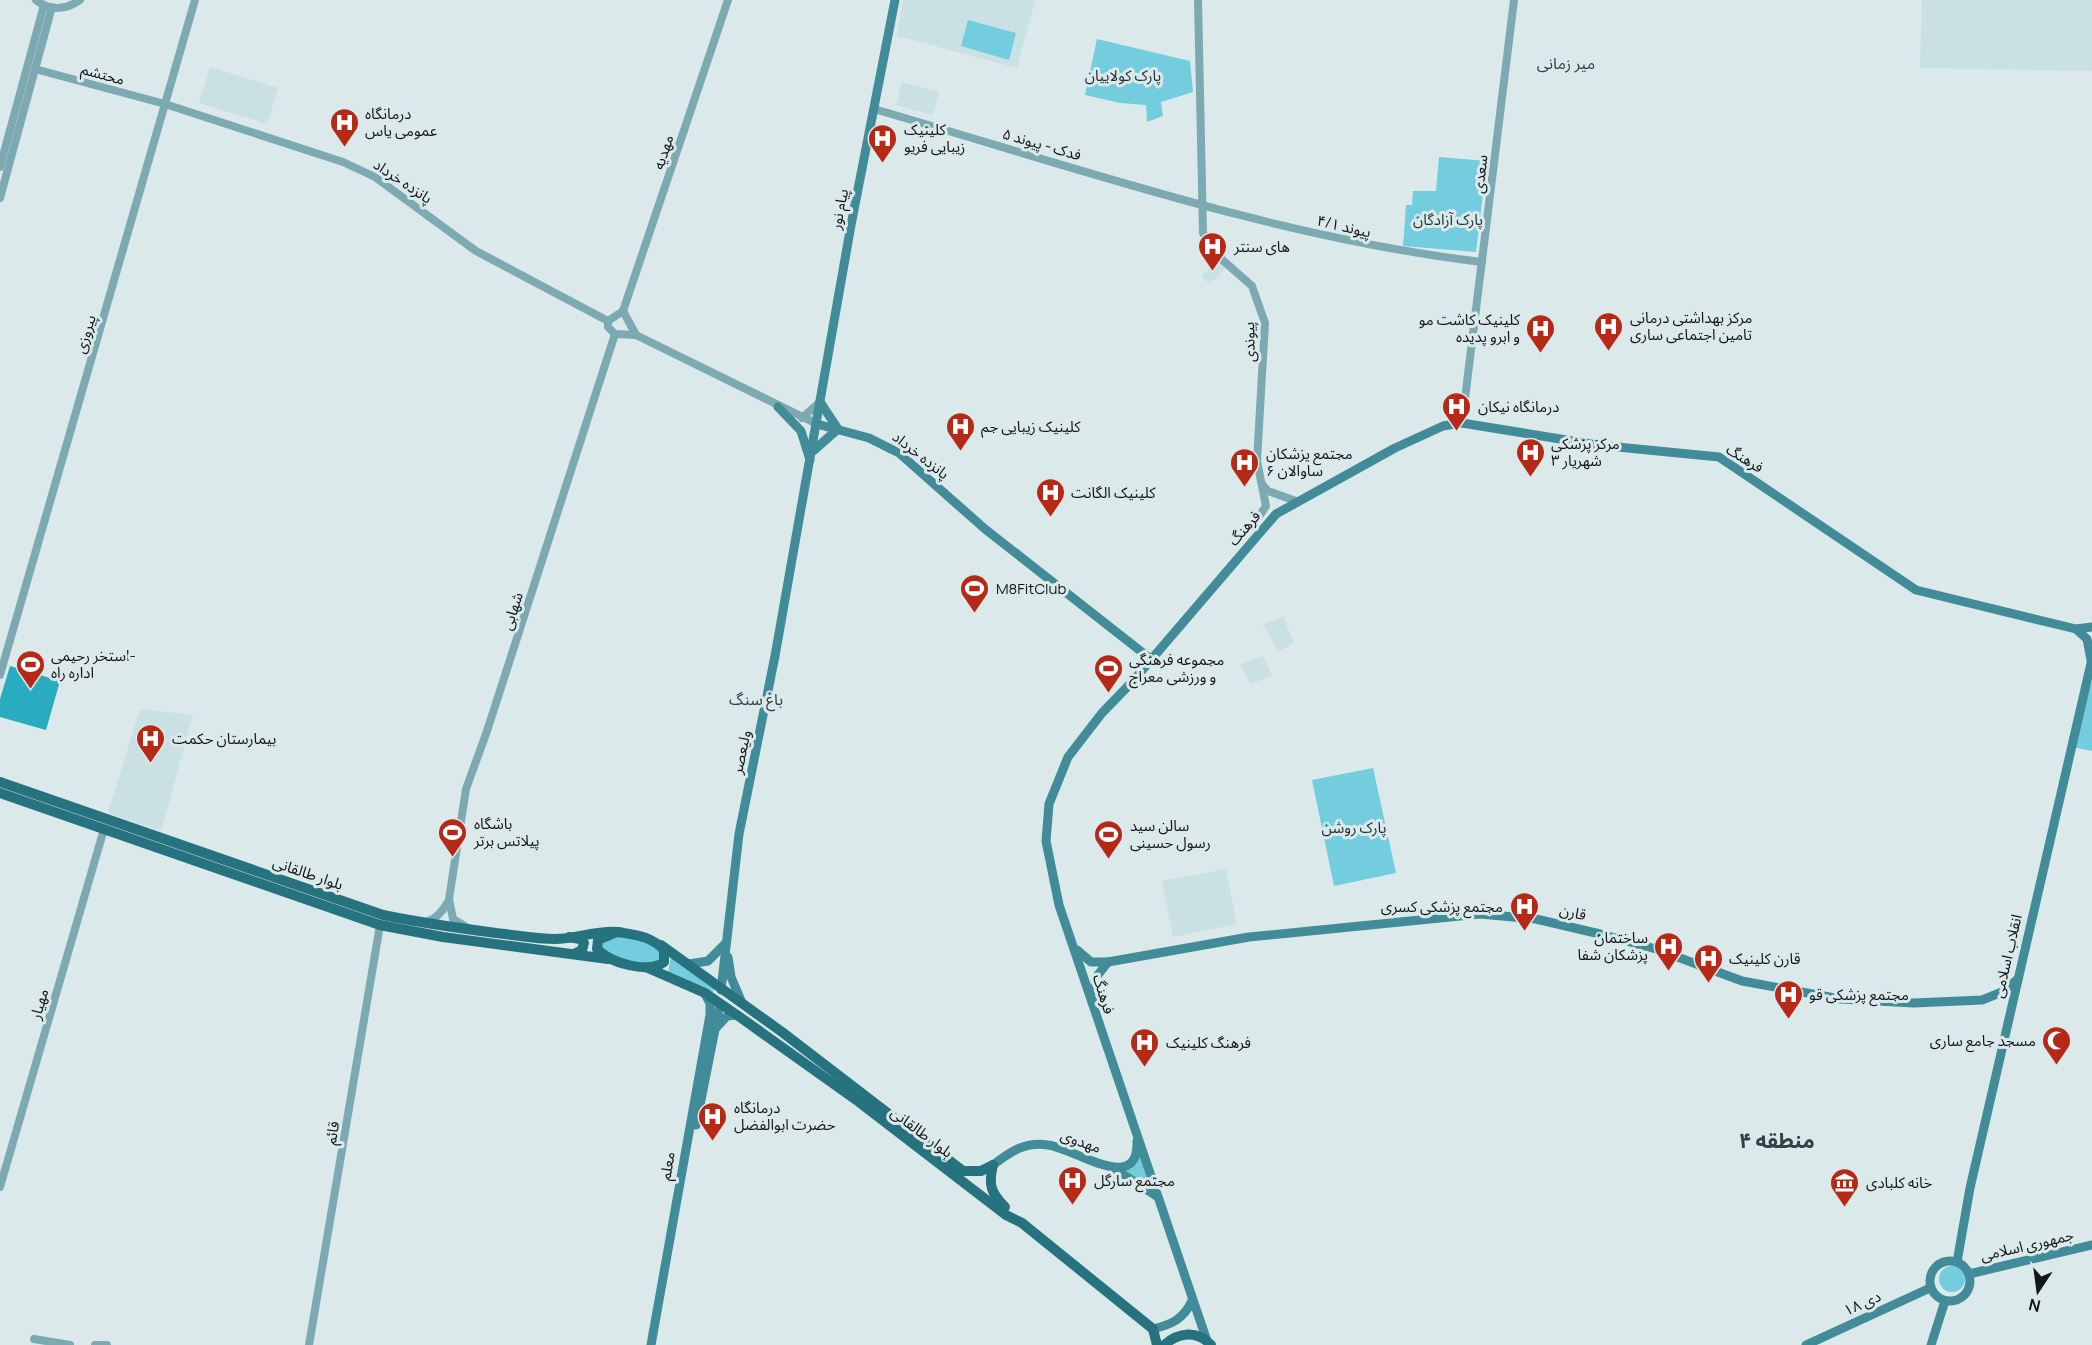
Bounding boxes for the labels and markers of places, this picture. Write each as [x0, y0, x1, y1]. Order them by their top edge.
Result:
place label: درمانگاه عمومی یاس [365, 103, 438, 141]
hospital icon: درمانگاه عمومی یاس [328, 106, 360, 148]
place label: کلینیک زیبایی فریو [904, 119, 965, 157]
hospital icon: کلینیک زیبایی فریو [867, 122, 899, 164]
hospital icon: های سنتر [1197, 230, 1229, 272]
place label: های سنتر [1233, 236, 1290, 257]
place label: مرکز بهداشتی درمانی تامین اجتماعی ساری [1630, 307, 1752, 345]
place label: کلینیک کاشت مو و ابرو پدیده [1419, 309, 1521, 347]
hospital icon: مرکز بهداشتی درمانی تامین اجتماعی ساری [1593, 310, 1625, 352]
hospital icon: کلینیک کاشت مو و ابرو پدیده [1525, 312, 1557, 354]
hospital icon: درمانگاه نیکان [1441, 390, 1473, 432]
place label: درمانگاه نیکان [1478, 396, 1559, 417]
hospital icon: کلینیک زیبایی جم [944, 410, 976, 452]
place label: کلینیک زیبایی جم [981, 416, 1081, 438]
place label: مرکز پزشکی شهریار ۳ [1551, 433, 1620, 471]
hospital icon: مرکز پزشکی شهریار ۳ [1514, 436, 1546, 478]
place label: مجتمع پزشکان ساوالان ۶ [1266, 443, 1353, 481]
hospital icon: مجتمع پزشکان ساوالان ۶ [1229, 446, 1261, 488]
hospital icon: کلینیک الگانت [1034, 476, 1066, 518]
place label: کلینیک الگانت [1071, 482, 1156, 503]
sports icon: M8FitClub [959, 572, 991, 614]
place label: M8FitClub [996, 578, 1067, 599]
place label: استخر رحیمی- اداره راه [51, 645, 136, 683]
sports icon: استخر رحیمی- اداره راه [14, 648, 46, 690]
place label: مجموعه فرهنگی و ورزشی معراج [1129, 649, 1224, 689]
sports icon: مجموعه فرهنگی و ورزشی معراج [1092, 652, 1124, 694]
hospital icon: بیمارستان حکمت [135, 722, 167, 764]
place label: بیمارستان حکمت [172, 728, 276, 749]
place label: باشگاه پیلاتس برتر [473, 813, 540, 851]
place label: سالن سید رسول حسینی [1130, 815, 1211, 853]
sports icon: باشگاه پیلاتس برتر [437, 816, 469, 858]
sports icon: سالن سید رسول حسینی [1093, 818, 1125, 860]
hospital icon: مجتمع پزشکی کسری [1508, 890, 1540, 932]
place label: مجتمع پزشکی کسری [1381, 896, 1503, 919]
place label: ساختمان پزشکان شفا [1577, 927, 1648, 965]
hospital icon: ساختمان پزشکان شفا [1653, 930, 1685, 972]
hospital icon: قارن کلینیک [1692, 942, 1724, 984]
place label: قارن کلینیک [1729, 948, 1801, 969]
hospital icon: مجتمع پزشکی قو [1772, 978, 1804, 1020]
place label: مجتمع پزشکی قو [1809, 984, 1909, 1007]
mosque icon: مسجد جامع ساری [2041, 1024, 2073, 1066]
hospital icon: فرهنگ کلینیک [1129, 1026, 1161, 1068]
place label: مسجد جامع ساری [1930, 1030, 2036, 1053]
place label: فرهنگ کلینیک [1166, 1032, 1251, 1053]
place label: درمانگاه حضرت ابوالفضل [734, 1097, 836, 1135]
hospital icon: درمانگاه حضرت ابوالفضل [697, 1100, 729, 1142]
hospital icon: مجتمع سارگل [1057, 1164, 1089, 1206]
museum icon: خانه کلبادی [1829, 1166, 1861, 1208]
place label: مجتمع سارگل [1094, 1170, 1175, 1193]
place label: خانه کلبادی [1866, 1172, 1932, 1193]

